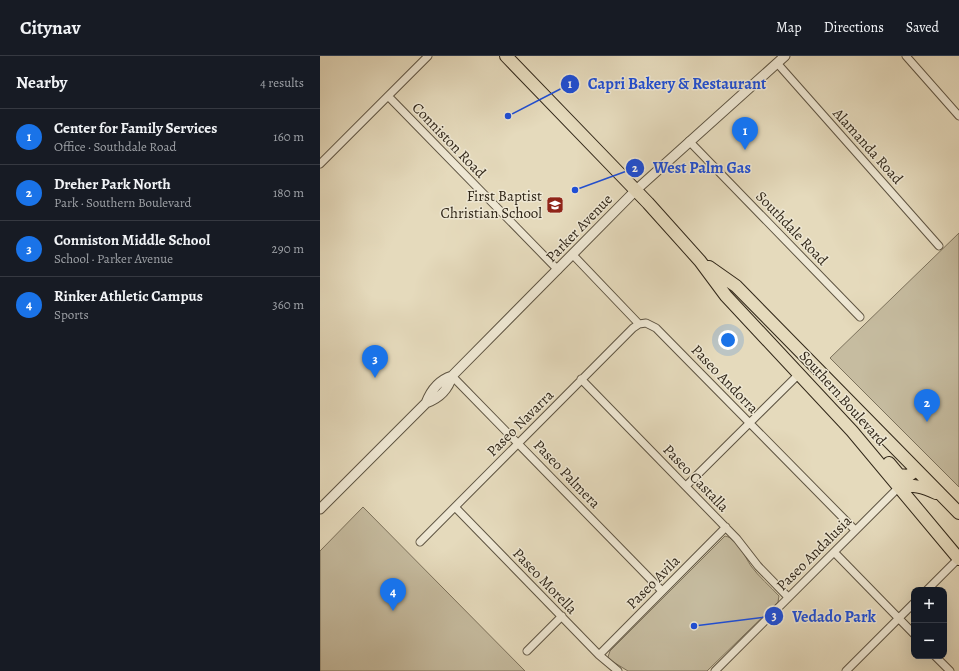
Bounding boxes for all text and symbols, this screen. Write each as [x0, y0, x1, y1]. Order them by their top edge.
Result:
text: Citynav [20, 15, 81, 41]
text: Map [776, 18, 802, 37]
text: Directions [824, 18, 884, 37]
text: Saved [906, 18, 939, 37]
callout: Capri Bakery & Restaurant [560, 70, 774, 98]
text: Nearby [16, 71, 67, 94]
text: Capri Bakery & Restaurant [588, 73, 767, 95]
text: 4 results [260, 74, 304, 91]
text: 1 [568, 76, 573, 92]
street label: Conniston Road [408, 98, 491, 183]
street label: Alamanda Road [828, 103, 908, 189]
pin: 1 [732, 117, 758, 150]
text: Center for Family Services [54, 118, 217, 138]
text: 1 [27, 128, 31, 145]
text: 160 m [273, 128, 304, 145]
text: Office · Southdale Road [54, 138, 176, 155]
callout: West Palm Gas [625, 154, 759, 182]
text: West Palm Gas [652, 157, 751, 179]
text: 2 [632, 160, 638, 176]
text: Dreher Park North [54, 174, 171, 194]
text: 2 [26, 184, 32, 201]
text: 180 m [273, 184, 304, 201]
place label: First Baptist Christian School [441, 186, 542, 223]
street label: Southdale Road [752, 187, 833, 270]
street label: Parker Avenue [541, 189, 617, 267]
text: Park · Southern Boulevard [54, 194, 192, 211]
school or university icon: First Baptist Christian School [545, 195, 565, 215]
text: Conniston Middle School [54, 230, 210, 250]
text: 3 [26, 240, 32, 257]
text: 290 m [272, 240, 304, 257]
text: School · Parker Avenue [54, 250, 173, 267]
text: Rinker Athletic Campus [54, 286, 203, 306]
text: 4 [26, 296, 32, 313]
text: 360 m [272, 296, 304, 313]
text: Sports [54, 306, 89, 323]
your location [718, 330, 738, 350]
street label: Paseo Andorra [687, 340, 763, 418]
pin: 3 [362, 345, 388, 378]
street label: Southern Boulevard [795, 346, 892, 451]
street label: Paseo Navarra [482, 385, 558, 461]
pin: 2 [914, 389, 940, 422]
street label: Paseo Palmera [529, 435, 605, 513]
street label: Paseo Castalla [659, 440, 733, 516]
street label: Paseo Andalusia [772, 511, 856, 595]
street label: Paseo Morella [508, 544, 582, 618]
street label: Paseo Avila [622, 551, 684, 613]
pin: 4 [380, 578, 406, 611]
map controls [911, 587, 947, 659]
button: + [911, 587, 947, 623]
callout: Vedado Park [764, 602, 884, 630]
text: Vedado Park [791, 606, 877, 628]
text: 3 [771, 608, 777, 624]
button: − [911, 623, 947, 659]

